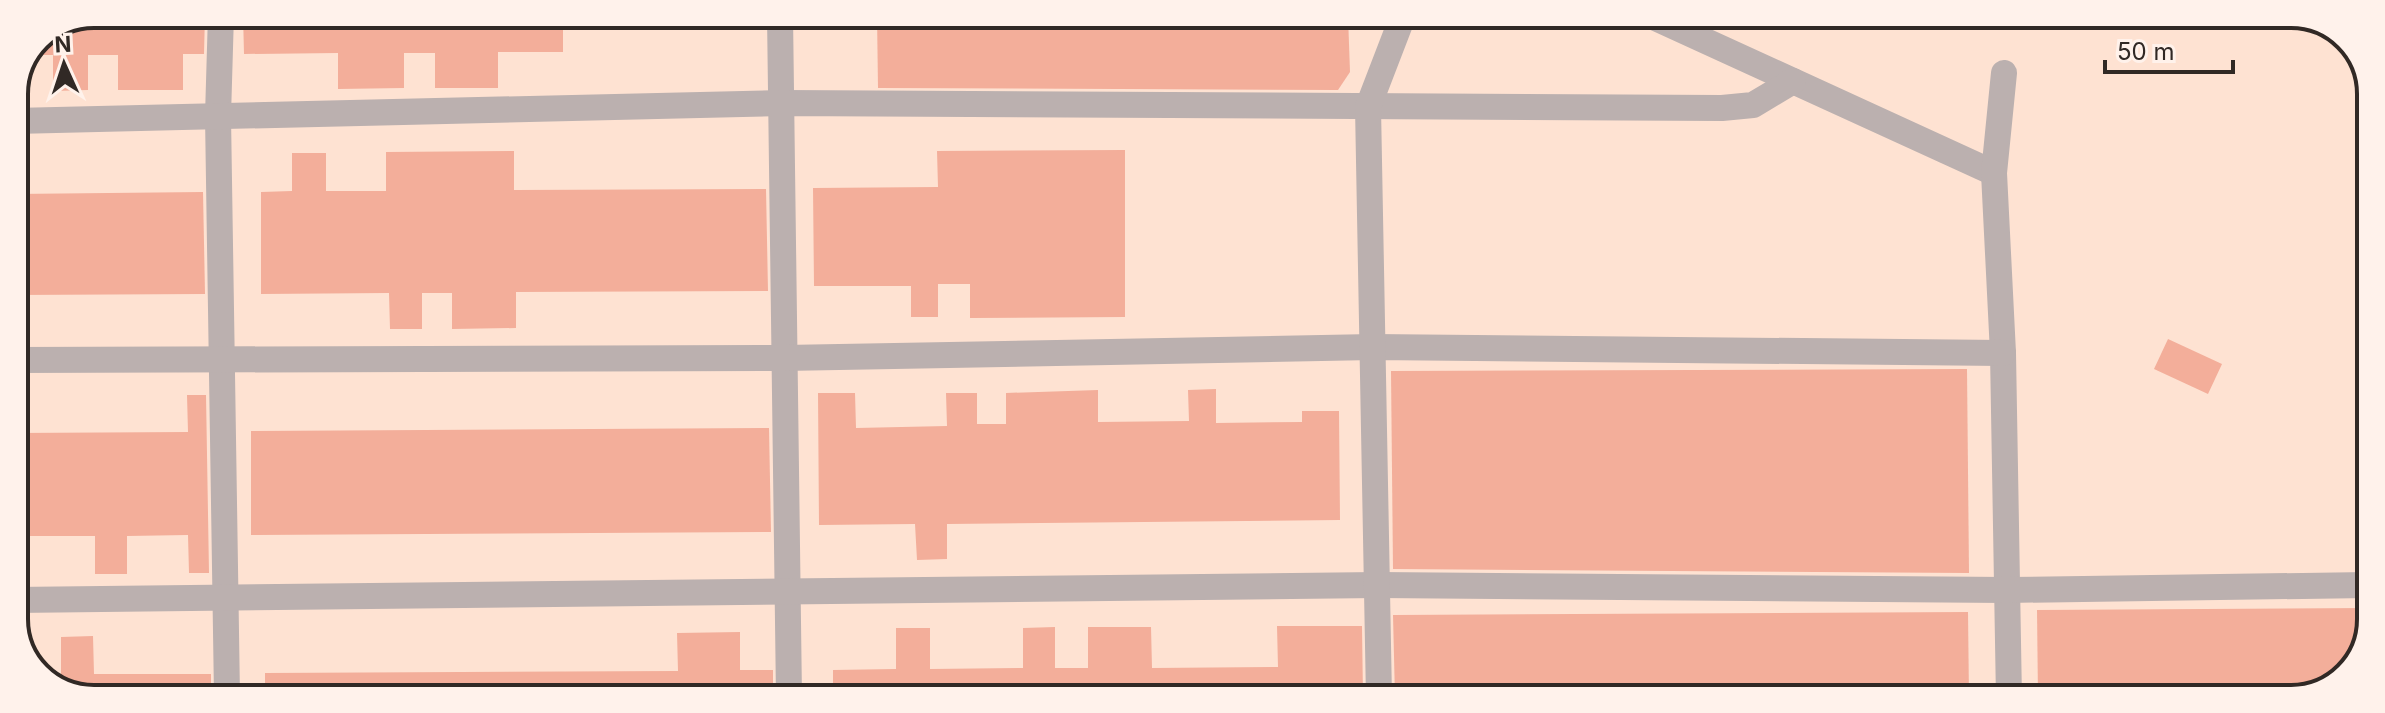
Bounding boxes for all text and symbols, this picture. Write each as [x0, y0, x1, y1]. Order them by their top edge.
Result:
north arrow [24, 24, 104, 104]
scale bar [2105, 24, 2233, 74]
text: N [54, 31, 72, 57]
text: 50 m [2117, 37, 2175, 66]

